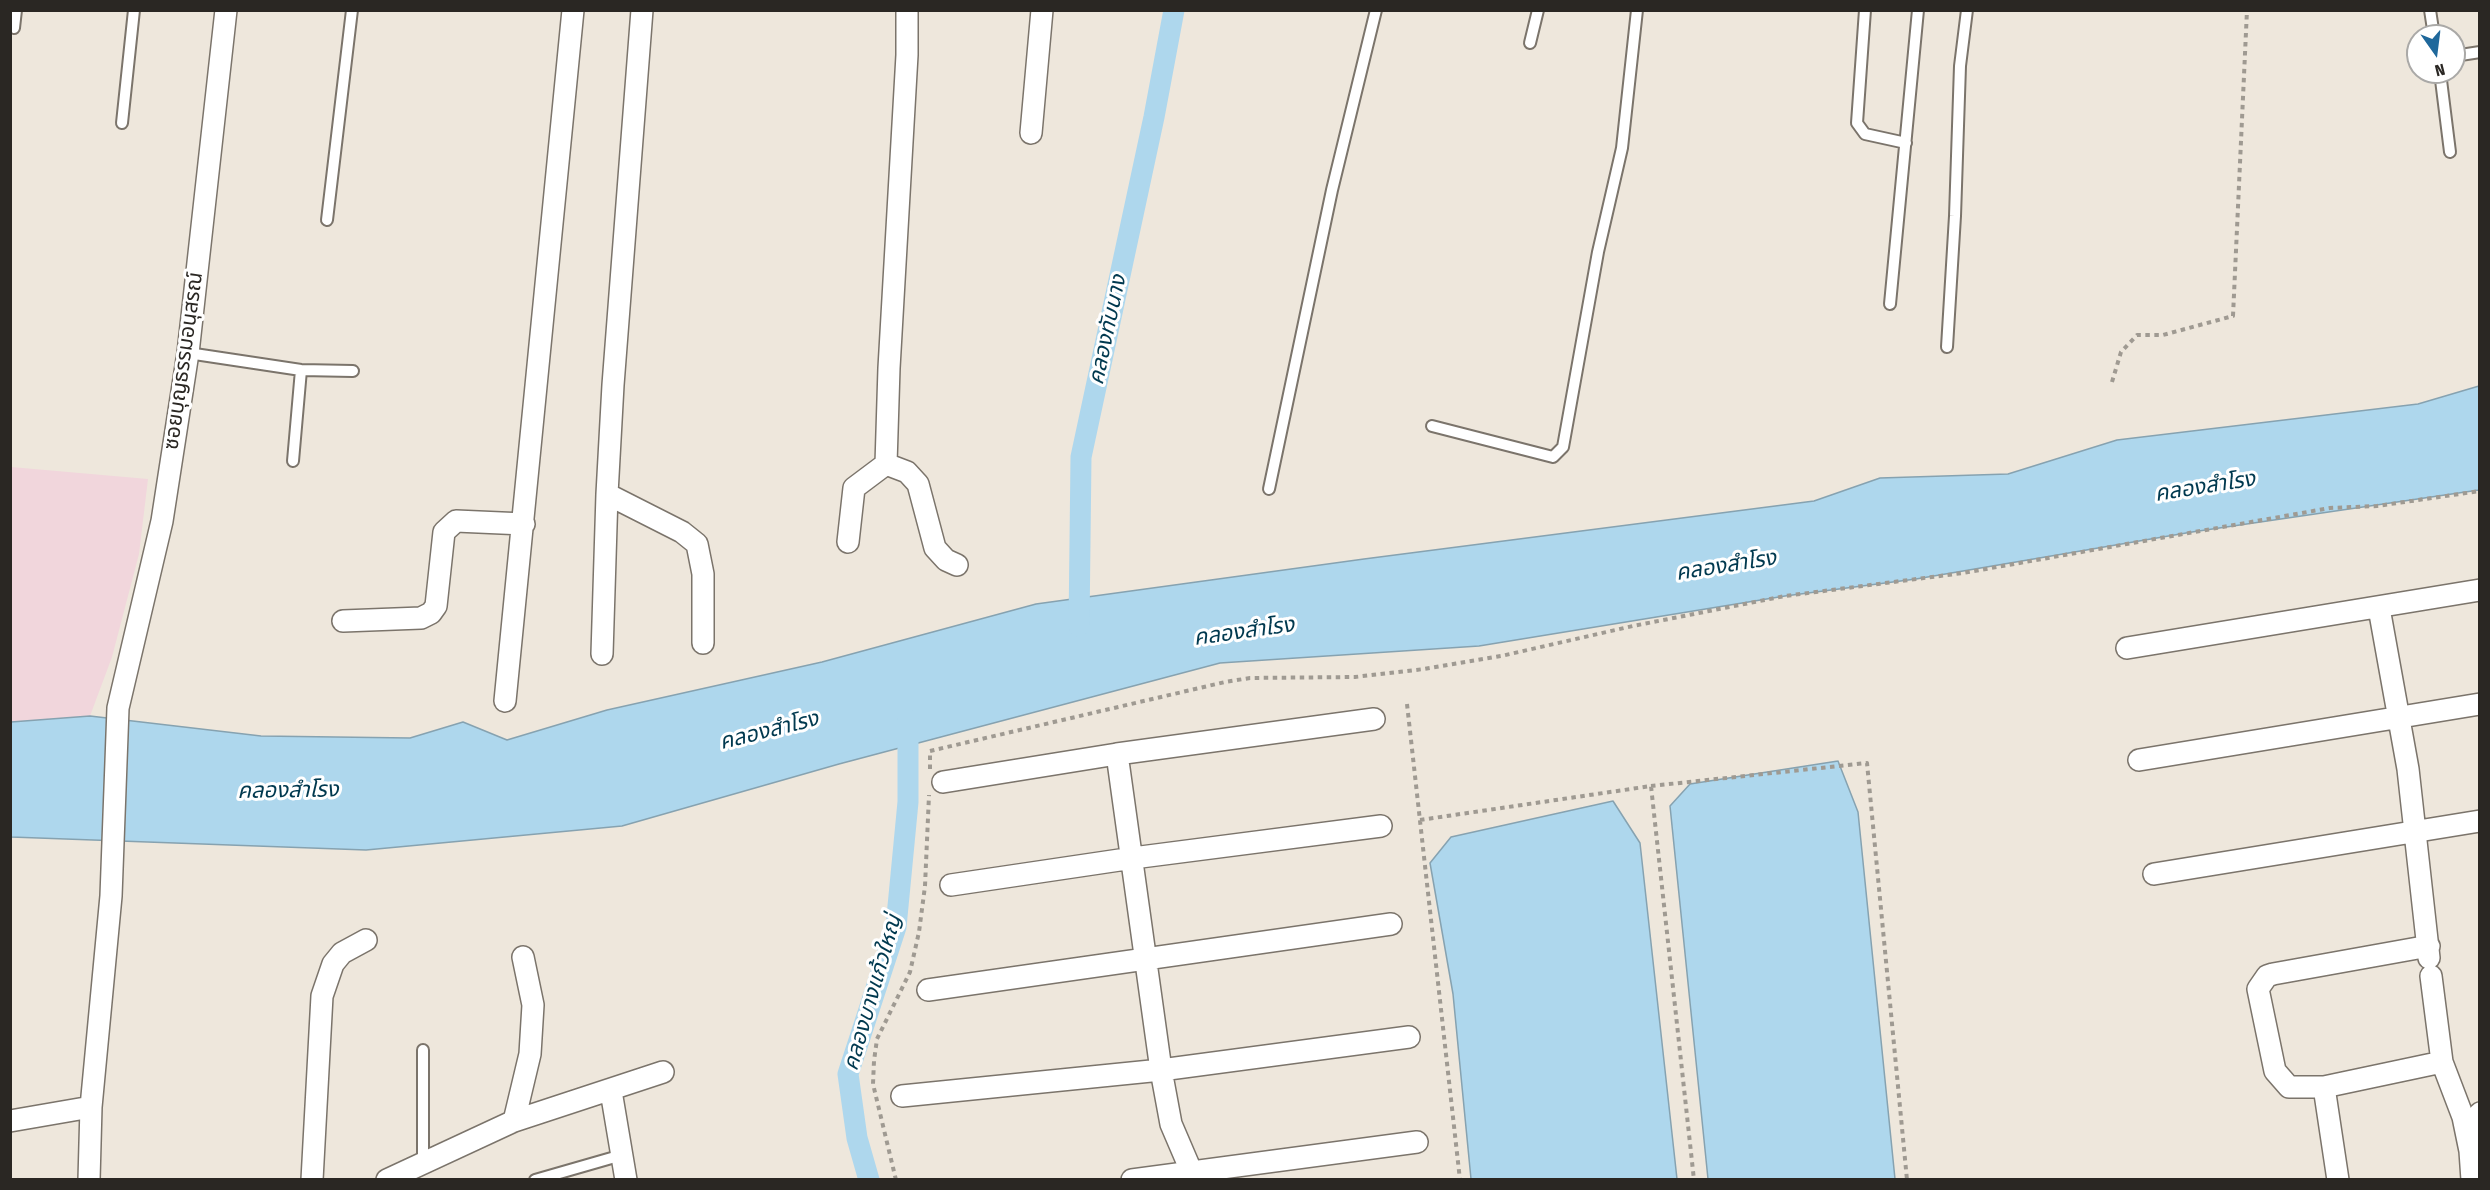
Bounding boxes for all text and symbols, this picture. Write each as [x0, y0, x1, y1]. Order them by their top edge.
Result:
north arrow [2406, 24, 2466, 84]
text: N [2433, 60, 2447, 80]
street label: ซอยบุญธรรมอนุสรณ์ [159, 271, 209, 451]
water label: คลองทับนาง [1084, 273, 1132, 387]
water label: คลองสำโรง [2153, 466, 2257, 508]
water label: คลองสำโรง [1674, 545, 1778, 587]
water label: คลองสำโรง [1192, 612, 1296, 652]
water label: คลองสำโรง [717, 706, 821, 756]
water label: คลองสำโรง [237, 777, 339, 805]
water label: คลองบางแก้วใหญ่ [838, 912, 908, 1074]

